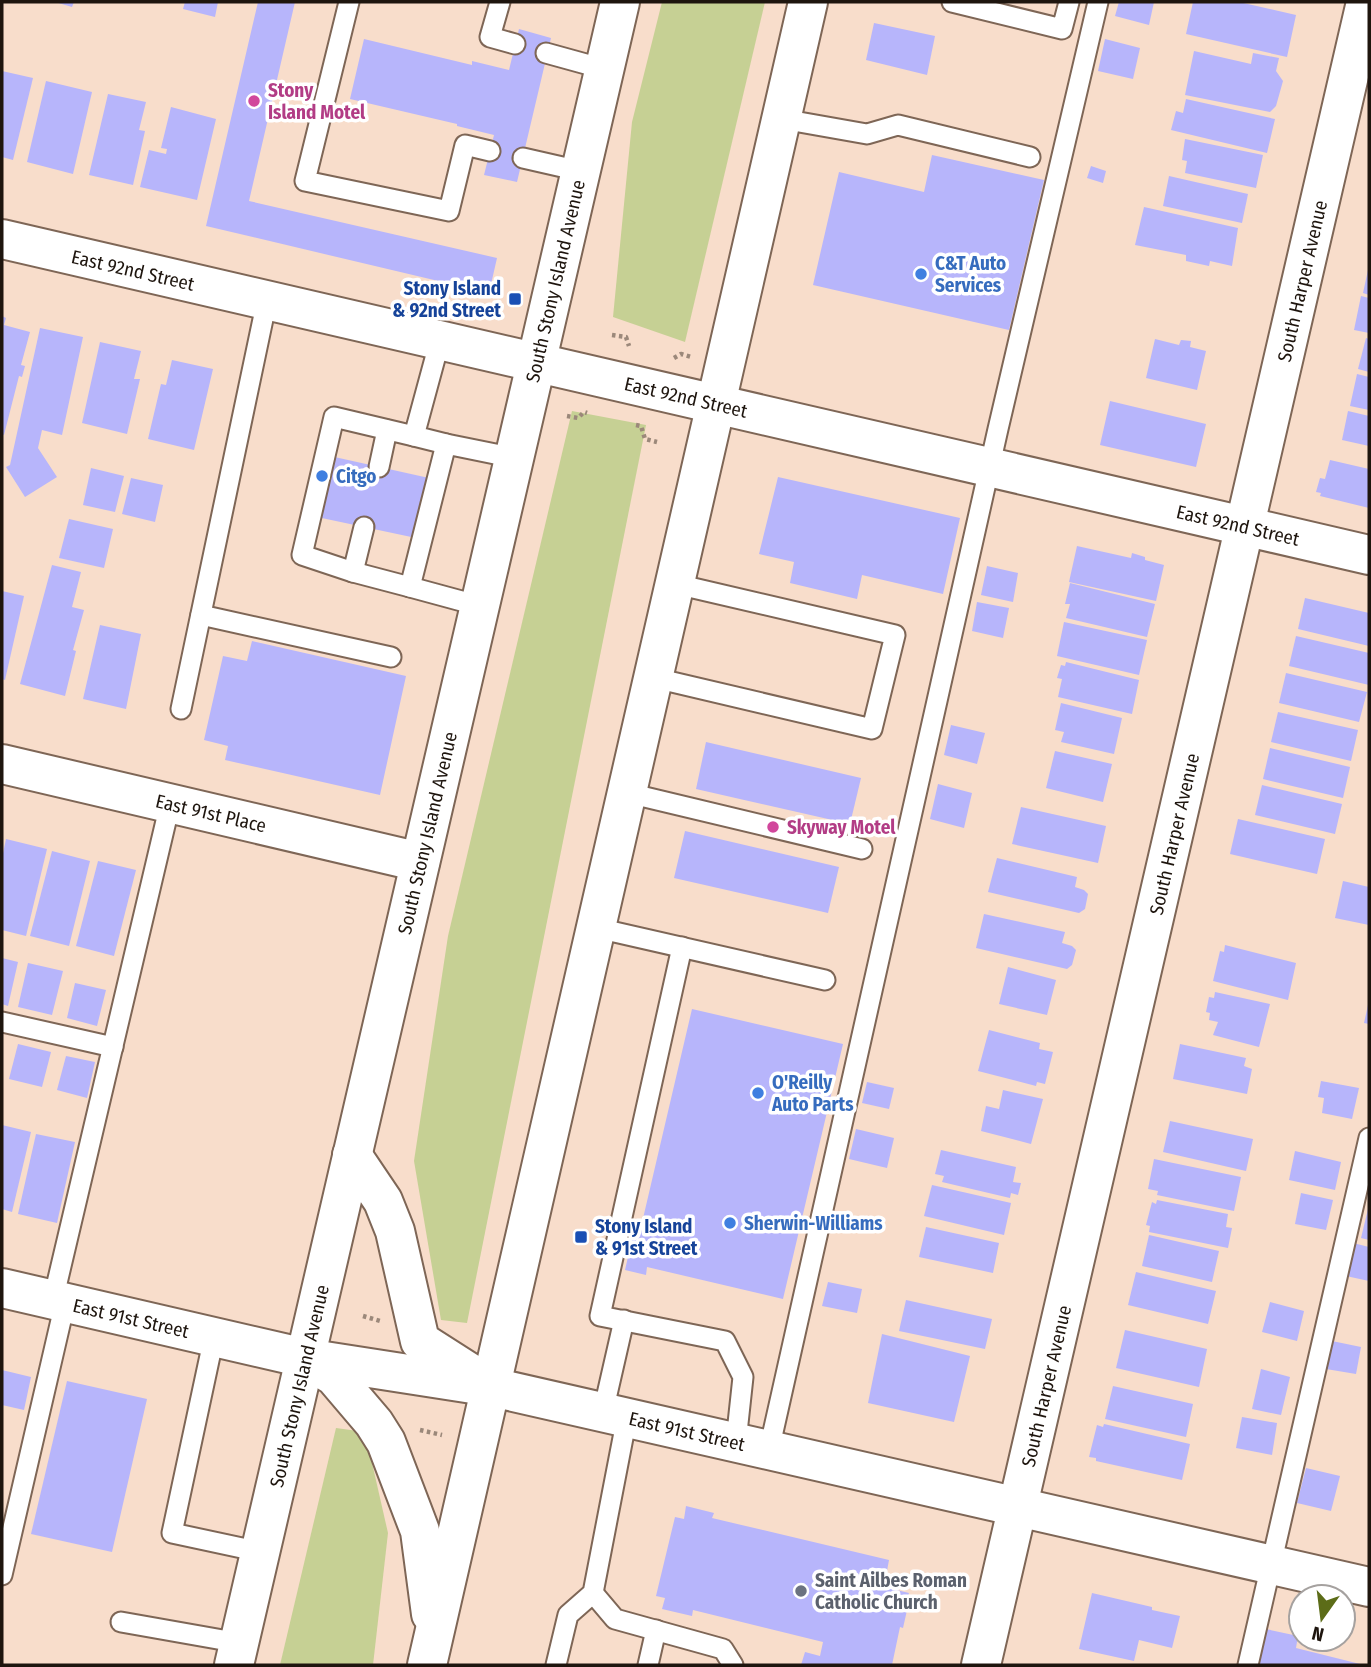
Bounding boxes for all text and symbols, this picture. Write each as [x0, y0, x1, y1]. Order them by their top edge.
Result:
place label: Stony Island Motel [268, 79, 366, 124]
marker: Stony Island Motel [246, 93, 262, 109]
street label: South Stony Island Avenue [521, 178, 590, 385]
street label: South Harper Avenue [1273, 198, 1332, 364]
street label: East 92nd Street [69, 245, 197, 296]
place label: C&T Auto Services [935, 252, 1006, 297]
marker: C&T Auto Services [913, 266, 929, 282]
place label: Stony Island & 92nd Street [392, 277, 501, 322]
marker: Stony Island & 92nd Street [507, 291, 523, 307]
street label: East 92nd Street [622, 372, 750, 423]
place label: Citgo [336, 465, 376, 488]
marker: Citgo [314, 468, 330, 484]
street label: East 92nd Street [1174, 500, 1302, 551]
street label: South Stony Island Avenue [393, 730, 462, 937]
street label: South Harper Avenue [1145, 751, 1204, 917]
street label: East 91st Place [153, 790, 268, 837]
place label: Skyway Motel [787, 816, 896, 839]
marker: Skyway Motel [765, 819, 781, 835]
place label: O'Reilly Auto Parts [771, 1071, 854, 1116]
marker: O'Reilly Auto Parts [750, 1085, 766, 1101]
place label: Sherwin-Williams [744, 1212, 883, 1235]
place label: Stony Island & 91st Street [595, 1215, 698, 1260]
marker: Sherwin-Williams [722, 1215, 738, 1231]
marker: Stony Island & 91st Street [573, 1229, 589, 1245]
street label: South Stony Island Avenue [265, 1283, 334, 1490]
street label: East 91st Street [71, 1294, 192, 1343]
street label: South Harper Avenue [1017, 1303, 1076, 1469]
street label: East 91st Street [627, 1407, 748, 1456]
place label: Saint Ailbes Roman Catholic Church [815, 1569, 967, 1614]
marker: Saint Ailbes Roman Catholic Church [793, 1583, 809, 1599]
north arrow [1287, 1583, 1357, 1653]
text: N [1310, 1621, 1326, 1647]

